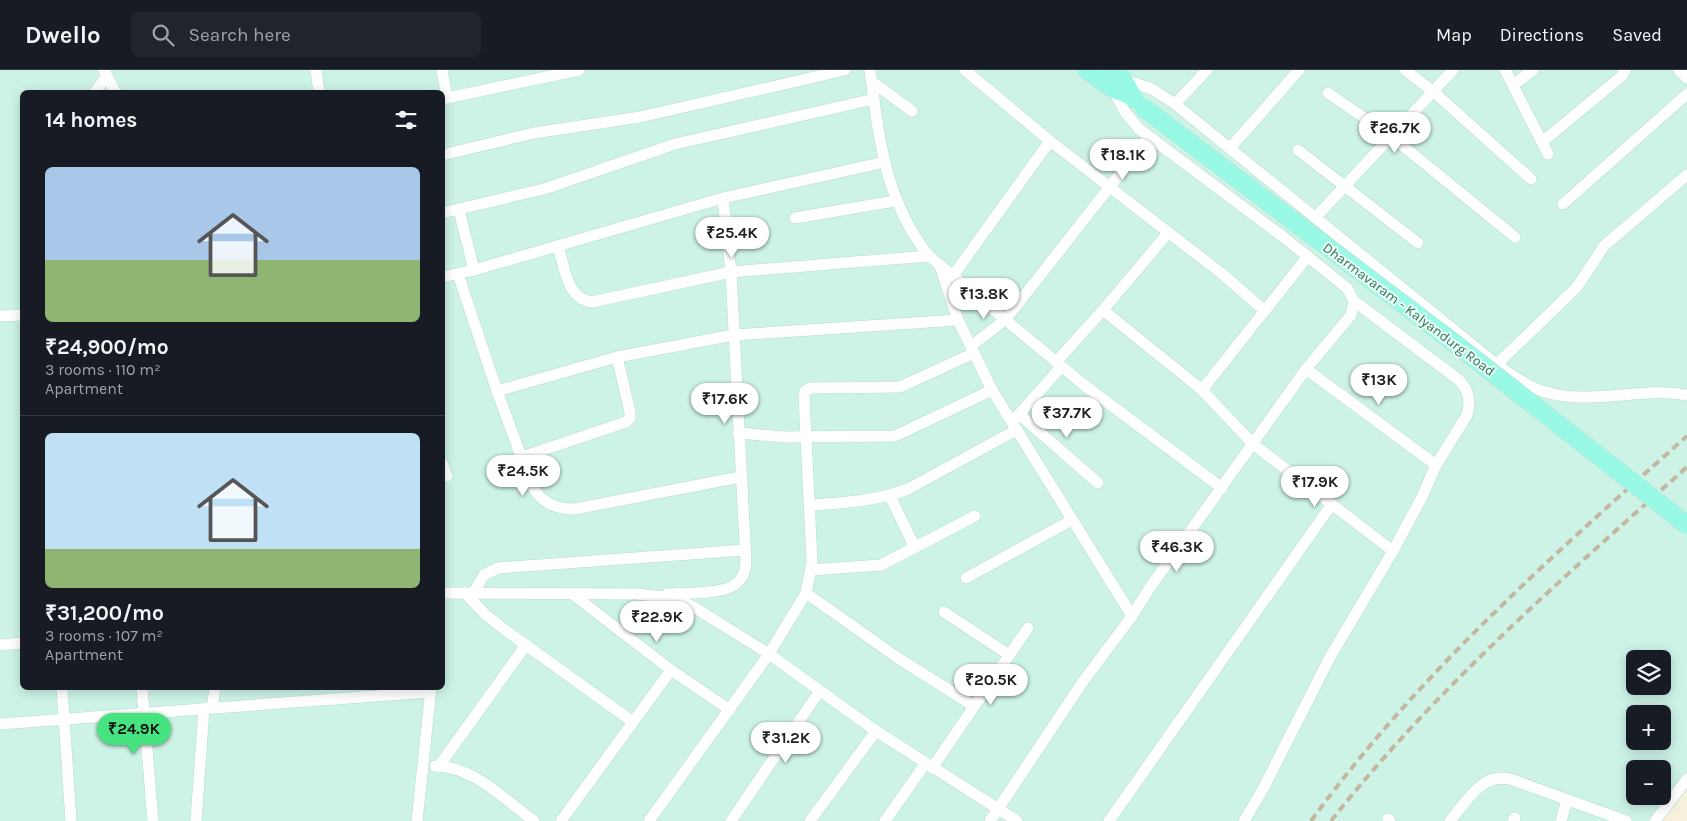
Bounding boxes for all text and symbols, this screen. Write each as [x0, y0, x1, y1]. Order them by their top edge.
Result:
search box [131, 12, 481, 57]
text: Dwello [25, 21, 101, 49]
icon: search [149, 21, 177, 49]
text: Search here [189, 24, 291, 46]
text: Map [1436, 24, 1472, 46]
text: Directions [1500, 24, 1584, 46]
text: Saved [1612, 24, 1662, 46]
icon: filters [392, 106, 420, 134]
text: 14 homes [45, 108, 137, 132]
pin: ₹26.7K [1354, 112, 1436, 154]
text: ₹26.7K [1370, 118, 1420, 137]
pin: ₹18.1K [1082, 138, 1164, 181]
text: ₹18.1K [1101, 145, 1145, 164]
icon: home [188, 200, 278, 290]
pin: ₹25.4K [691, 216, 773, 259]
text: ₹25.4K [706, 223, 758, 242]
street label: Dharmavaram - Kalyandurg Road [1319, 239, 1498, 380]
pin: ₹13.8K [943, 278, 1025, 320]
text: ₹13.8K [959, 284, 1009, 303]
text: ₹24,900/mo [45, 335, 169, 359]
text: 3 rooms · 110 m² [45, 360, 161, 379]
pin: ₹13K [1349, 364, 1409, 406]
text: ₹13K [1361, 370, 1397, 389]
text: Apartment [45, 379, 123, 398]
pin: ₹17.6K [684, 382, 766, 425]
text: ₹17.6K [702, 389, 748, 408]
pin: ₹37.7K [1026, 396, 1108, 439]
text: ₹37.7K [1043, 403, 1091, 422]
pin: ₹24.5K [482, 454, 564, 497]
text: ₹24.5K [497, 461, 549, 480]
icon: home [188, 465, 278, 555]
pin: ₹17.9K [1274, 466, 1356, 508]
text: ₹17.9K [1292, 472, 1338, 491]
pin: ₹46.3K [1136, 530, 1218, 573]
text: ₹46.3K [1151, 537, 1203, 556]
pin: ₹22.9K [616, 600, 698, 643]
text: ₹31,200/mo [45, 601, 164, 625]
text: ₹22.9K [631, 607, 683, 626]
text: 3 rooms · 107 m² [45, 626, 163, 645]
text: Apartment [45, 645, 123, 664]
map controls [1626, 650, 1671, 805]
button: layers [1626, 650, 1671, 695]
pin: ₹20.5K [950, 664, 1032, 706]
text: ₹20.5K [965, 670, 1017, 689]
button: + [1626, 705, 1671, 750]
pin: ₹24.9K [93, 712, 175, 755]
text: ₹24.9K [108, 719, 160, 738]
pin: ₹31.2K [745, 722, 827, 764]
text: ₹31.2K [762, 728, 810, 747]
button: − [1626, 760, 1671, 805]

